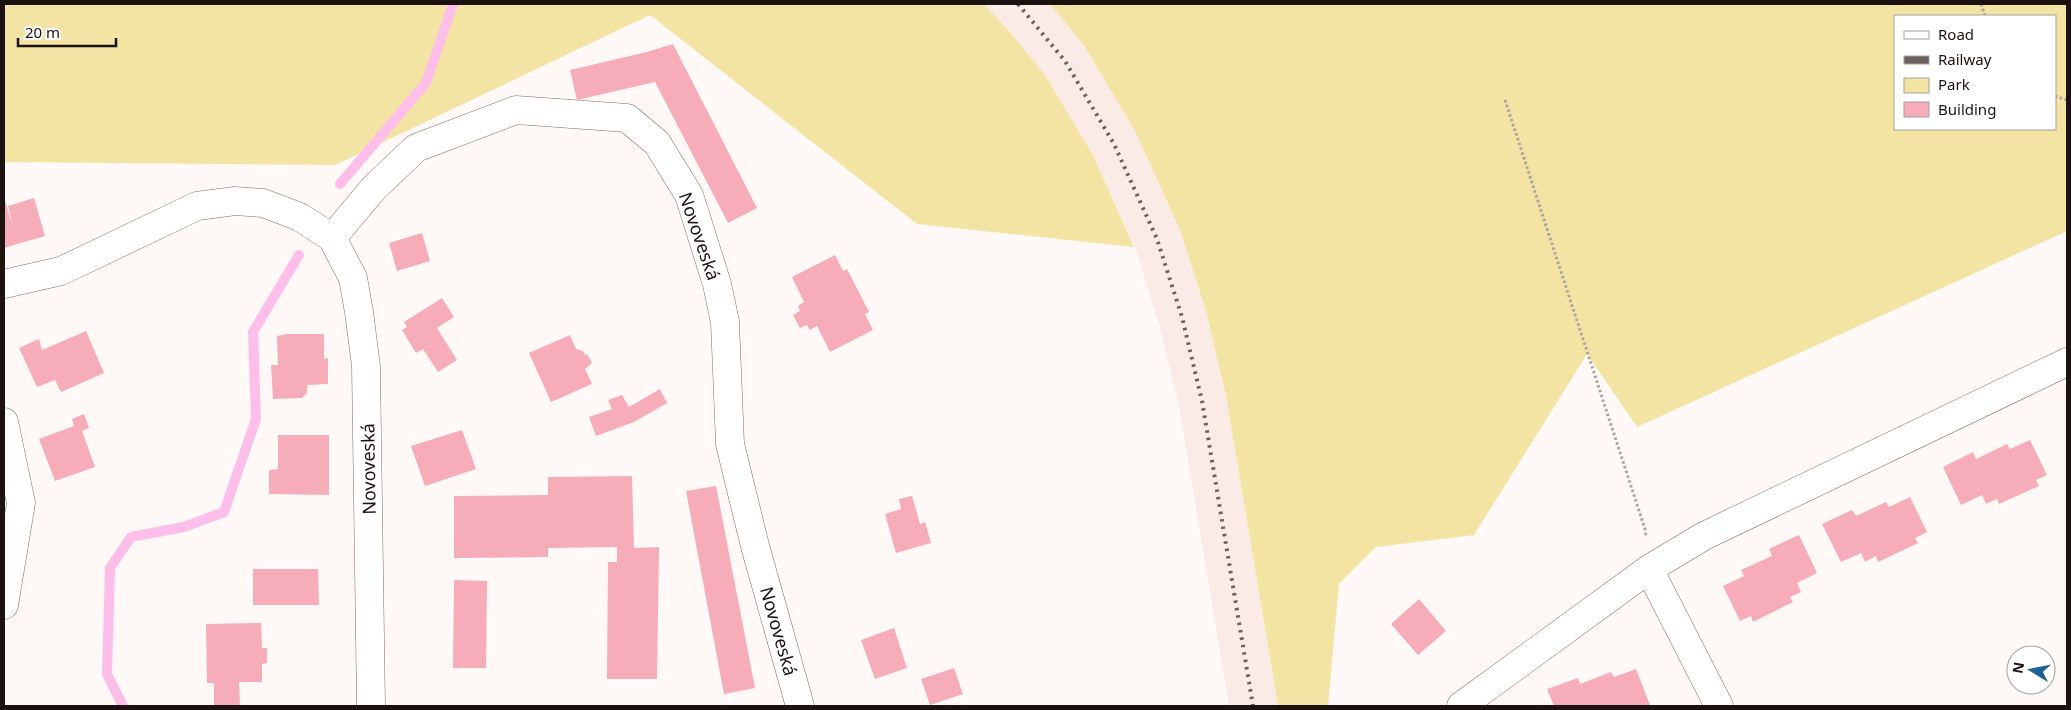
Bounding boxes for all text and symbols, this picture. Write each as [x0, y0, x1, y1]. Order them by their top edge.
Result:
scale bar [18, 15, 115, 47]
legend [1894, 15, 2056, 130]
text: 20 m [25, 22, 60, 42]
text: Road [1938, 24, 1974, 44]
text: Railway [1938, 49, 1992, 69]
text: Park [1938, 74, 1970, 94]
text: Building [1938, 99, 1996, 119]
street label: Novoveská [674, 189, 726, 283]
street label: Novoveská [355, 423, 381, 515]
street label: Novoveská [755, 584, 803, 678]
north arrow [2006, 645, 2056, 695]
text: N [2007, 660, 2028, 675]

